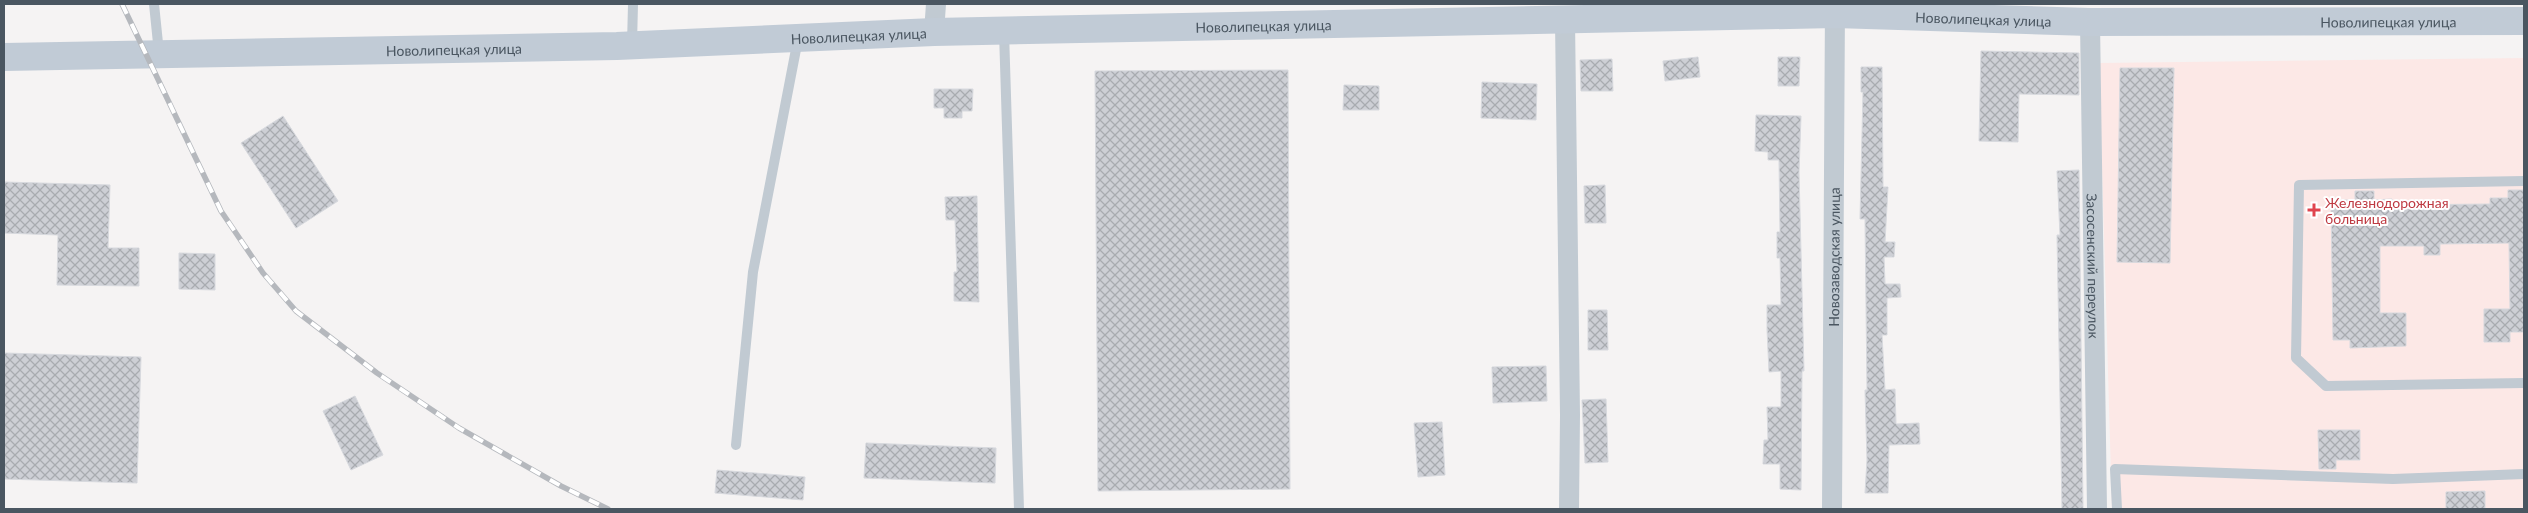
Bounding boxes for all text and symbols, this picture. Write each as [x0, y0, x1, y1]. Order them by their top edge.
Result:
street label: Новолипецкая улица [1915, 8, 2052, 29]
street label: Новолипецкая улица [2320, 13, 2456, 30]
street label: Новолипецкая улица [1195, 16, 1332, 35]
street label: Новолипецкая улица [790, 24, 927, 47]
street label: Новолипецкая улица [386, 39, 522, 59]
street label: Новозаводская улица [1825, 187, 1842, 327]
street label: Засосенский переулок [2084, 193, 2103, 339]
place label: Железнодорожная больница [2325, 194, 2449, 227]
marker: Железнодорожная больница [2307, 203, 2321, 217]

